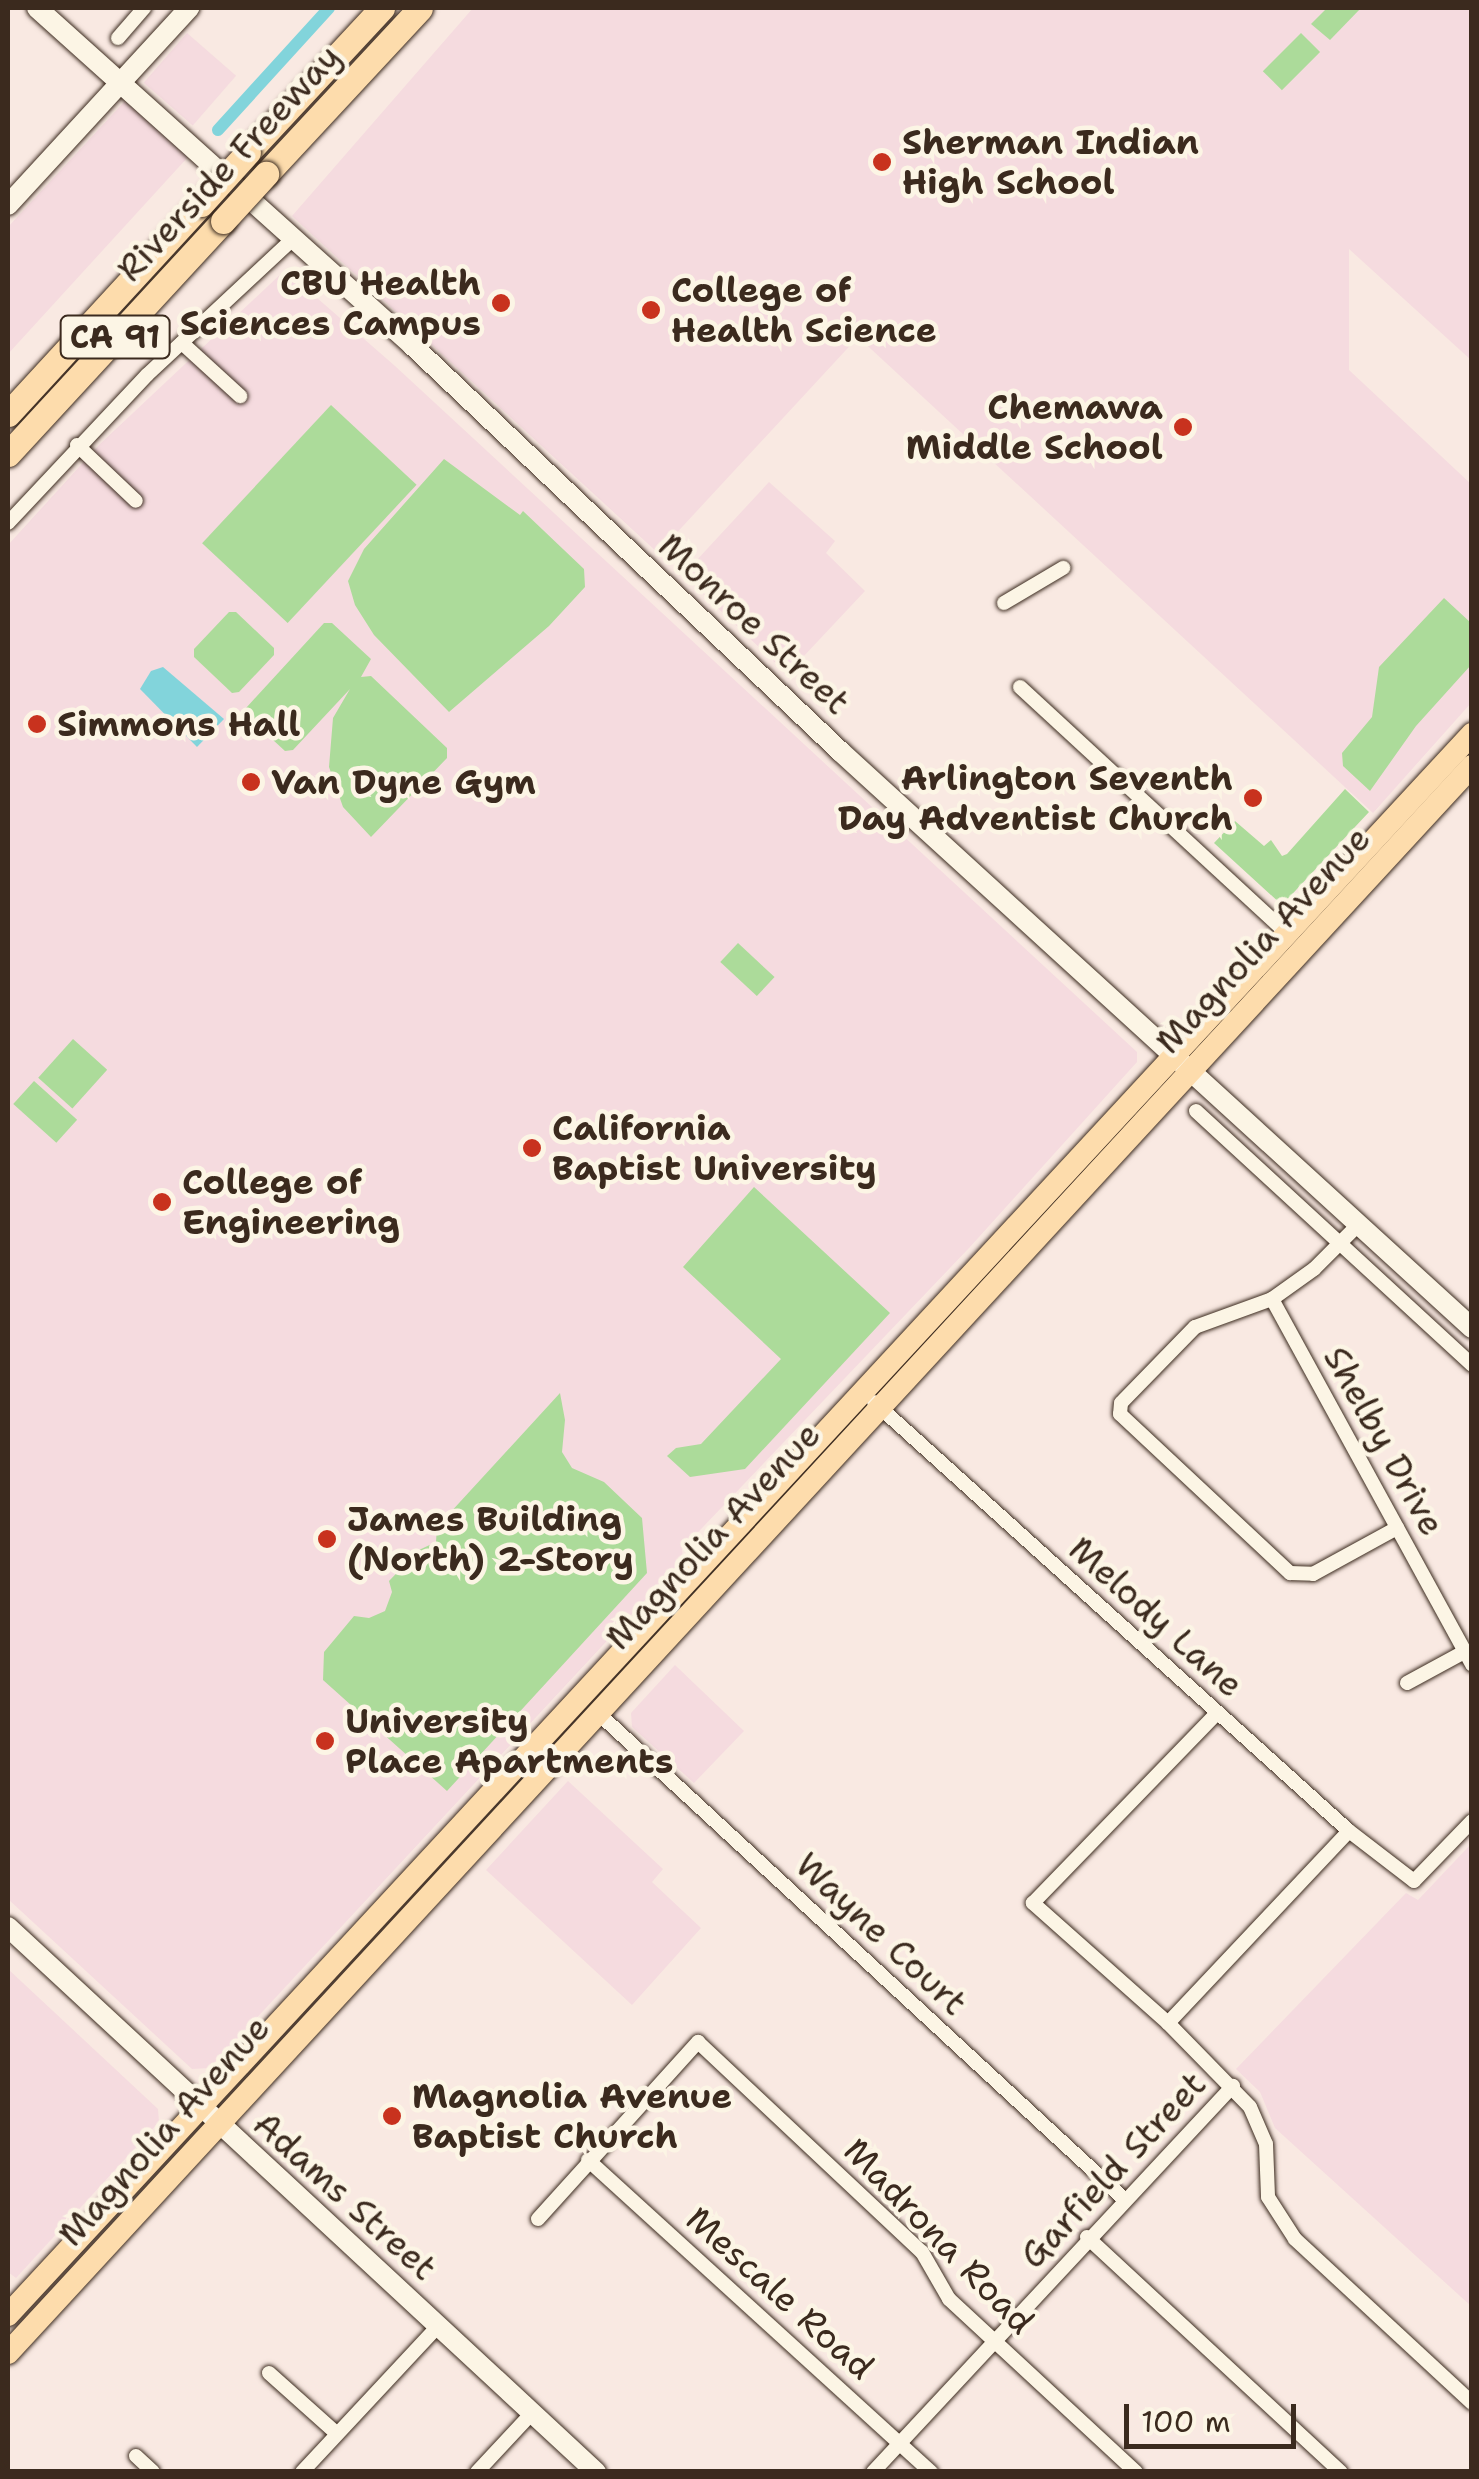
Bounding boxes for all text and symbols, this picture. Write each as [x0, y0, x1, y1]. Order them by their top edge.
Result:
street label: Riverside Freeway [109, 36, 349, 290]
place label: Sherman Indian High School [902, 121, 1199, 203]
marker: Sherman Indian High School [871, 151, 893, 173]
place label: CBU Health Sciences Campus [180, 262, 481, 344]
place label: College of Health Science [671, 269, 937, 351]
marker: CBU Health Sciences Campus [490, 292, 512, 314]
marker: College of Health Science [640, 299, 662, 321]
road number: CA 91 [58, 310, 172, 364]
place label: Chemawa Middle School [906, 386, 1163, 468]
marker: Chemawa Middle School [1172, 416, 1194, 438]
street label: Monroe Street [650, 525, 858, 723]
place label: Simmons Hall [57, 703, 300, 745]
marker: Simmons Hall [26, 713, 48, 735]
place label: Arlington Seventh Day Adventist Church [838, 757, 1233, 839]
place label: Van Dyne Gym [271, 761, 536, 803]
marker: Van Dyne Gym [240, 771, 262, 793]
marker: Arlington Seventh Day Adventist Church [1242, 787, 1264, 809]
street label: Magnolia Avenue [1147, 818, 1379, 1062]
place label: California Baptist University [552, 1107, 877, 1189]
marker: California Baptist University [521, 1137, 543, 1159]
place label: College of Engineering [182, 1161, 400, 1243]
marker: College of Engineering [151, 1191, 173, 1213]
street label: Shelby Drive [1315, 1339, 1453, 1543]
street label: Magnolia Avenue [597, 1414, 829, 1658]
place label: James Building (North) 2-Story [347, 1498, 634, 1580]
marker: James Building (North) 2-Story [316, 1528, 338, 1550]
street label: Melody Lane [1060, 1528, 1252, 1706]
place label: University Place Apartments [345, 1700, 674, 1782]
marker: University Place Apartments [314, 1730, 336, 1752]
street label: Wayne Court [787, 1844, 975, 2024]
street label: Magnolia Avenue [50, 2007, 278, 2255]
street label: Garfield Street [1011, 2063, 1215, 2277]
place label: Magnolia Avenue Baptist Church [412, 2075, 732, 2157]
street label: Adams Street [245, 2103, 445, 2289]
marker: Magnolia Avenue Baptist Church [381, 2105, 403, 2127]
street label: Madrona Road [835, 2129, 1043, 2343]
street label: Mescale Road [678, 2198, 882, 2388]
scale bar [1129, 2384, 1302, 2446]
text: 100 m [1141, 2401, 1231, 2442]

